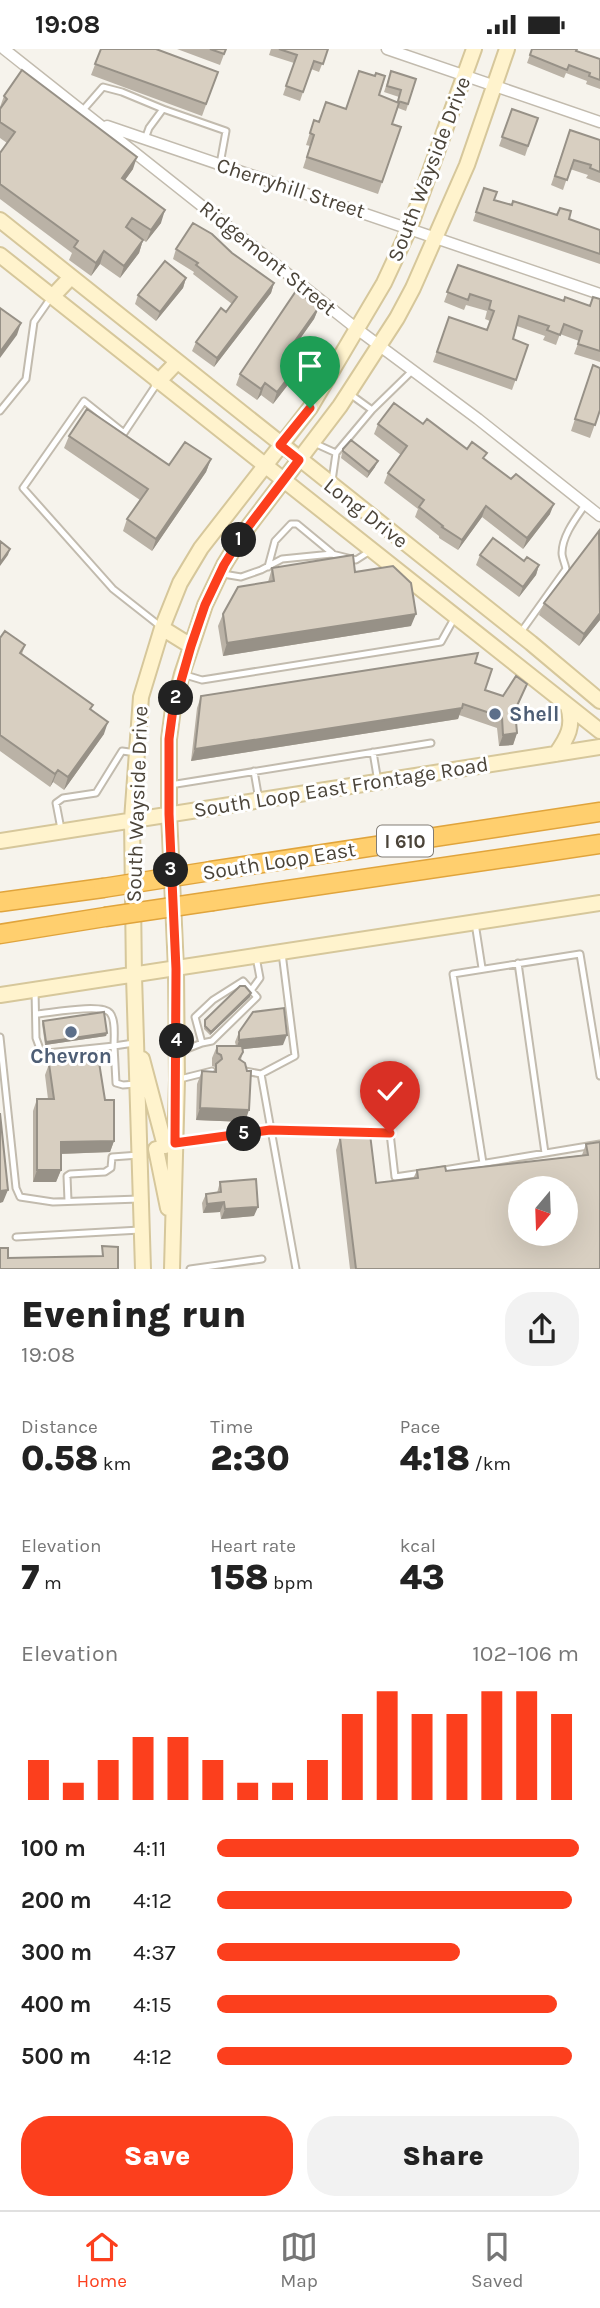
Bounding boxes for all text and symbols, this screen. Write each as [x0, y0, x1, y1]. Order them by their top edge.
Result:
text: 19:08 [35, 9, 100, 40]
street label: South Wayside Drive [383, 73, 475, 265]
street label: Cherryhill Street [214, 153, 368, 223]
street label: Ridgemont Street [195, 196, 341, 320]
pin [280, 336, 340, 408]
icon: arrive [291, 347, 329, 385]
street label: Long Drive [319, 473, 413, 553]
pin: 1 [222, 523, 256, 557]
text: 1 [235, 528, 242, 550]
pin: 2 [158, 681, 194, 715]
text: 2 [170, 686, 181, 708]
place label: Shell [509, 702, 559, 726]
street label: South Wayside Drive [122, 705, 152, 903]
marker: Shell [487, 706, 503, 722]
street label: South Loop East Frontage Road [192, 752, 490, 822]
road number: I 610 [377, 825, 433, 856]
street label: South Loop East [201, 837, 357, 885]
pin: 3 [154, 853, 188, 887]
text: 3 [165, 858, 176, 880]
pin: 4 [160, 1023, 194, 1059]
marker: Chevron [63, 1024, 79, 1040]
text: 4 [171, 1029, 182, 1051]
place label: Chevron [30, 1044, 112, 1068]
pin [360, 1061, 420, 1133]
icon: check [371, 1072, 409, 1110]
pin: 5 [226, 1117, 262, 1151]
text: 5 [238, 1122, 249, 1144]
north arrow [508, 1176, 578, 1246]
map controls [508, 1176, 578, 1246]
text: Evening run [21, 1292, 246, 1337]
button: share [505, 1292, 579, 1366]
text: 19:08 [21, 1341, 75, 1368]
text: Distance [21, 1416, 98, 1438]
text: Time [210, 1416, 253, 1438]
text: Pace [400, 1416, 440, 1438]
text: 0.58 [21, 1438, 98, 1479]
text: 2:30 [210, 1438, 290, 1479]
text: 4:18 [400, 1438, 470, 1479]
text: km [98, 1453, 131, 1475]
text: /km [470, 1453, 511, 1475]
text: Elevation [21, 1535, 101, 1557]
text: Heart rate [210, 1535, 296, 1557]
text: kcal [400, 1535, 436, 1557]
text: 7 [21, 1557, 39, 1598]
text: 158 [210, 1557, 269, 1598]
text: 43 [400, 1557, 445, 1598]
text: m [39, 1572, 62, 1594]
text: bpm [269, 1572, 313, 1594]
text: Elevation [21, 1640, 118, 1667]
text: 102–106 m [472, 1640, 579, 1667]
text: 100 m [21, 1835, 86, 1862]
text: 4:11 [133, 1835, 166, 1862]
text: 200 m [21, 1887, 92, 1914]
text: 4:12 [133, 1887, 172, 1914]
text: 300 m [21, 1939, 92, 1966]
text: 4:37 [133, 1939, 176, 1966]
text: 400 m [21, 1991, 91, 2018]
text: 4:15 [133, 1991, 172, 2018]
text: 500 m [21, 2043, 91, 2070]
text: 4:12 [133, 2043, 172, 2070]
button: Save [21, 2116, 293, 2196]
button: Share [307, 2116, 579, 2196]
tab: Home [76, 2228, 127, 2292]
tab: Map [280, 2228, 318, 2292]
tab: Saved [471, 2228, 524, 2292]

